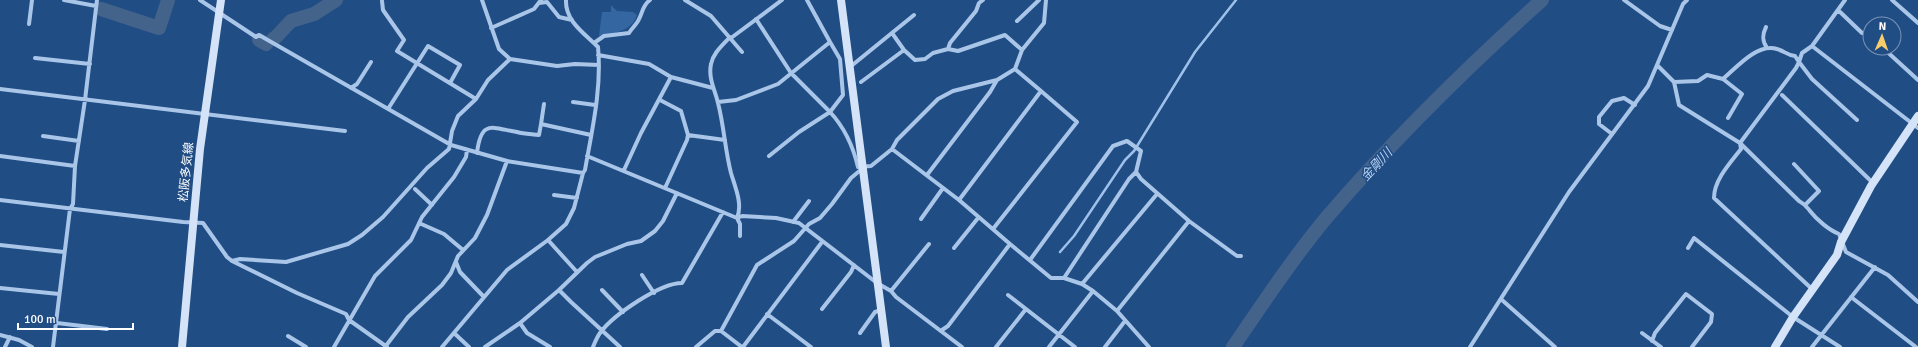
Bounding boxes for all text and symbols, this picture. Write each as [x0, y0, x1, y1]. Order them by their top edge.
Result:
north arrow [1862, 16, 1902, 56]
text: N [1878, 20, 1886, 33]
street label: 松阪多気線 [176, 141, 197, 203]
water label: 金剛川 [1358, 144, 1397, 184]
scale bar [18, 305, 133, 331]
text: 100 m [24, 312, 56, 327]

